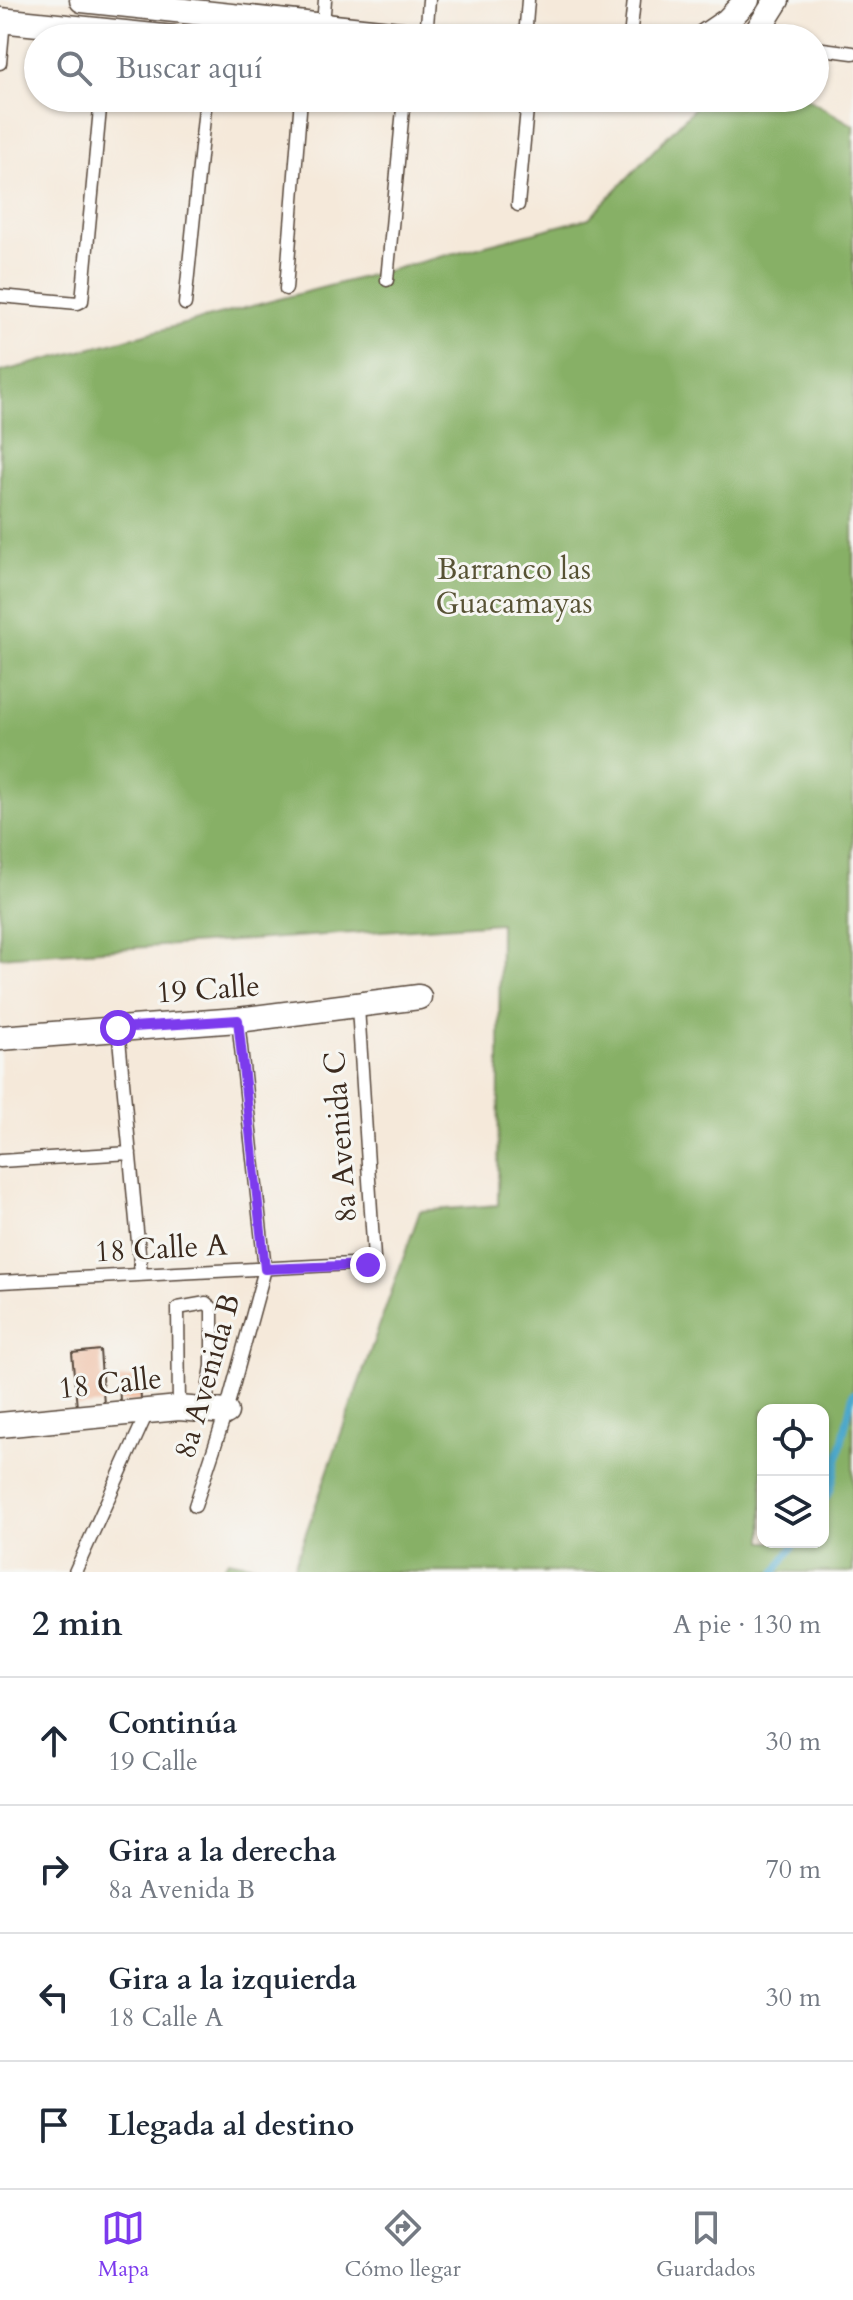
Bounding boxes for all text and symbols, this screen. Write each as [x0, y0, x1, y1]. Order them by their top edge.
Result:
search box [24, 24, 829, 112]
icon: search [52, 46, 96, 90]
text: Buscar aquí [116, 48, 262, 89]
park label: Barranco las Guacamayas [435, 549, 593, 624]
street label: 19 Calle [155, 965, 261, 1014]
route start [100, 1010, 136, 1046]
street label: 8a Avenida C [314, 1050, 367, 1224]
street label: 18 Calle A [94, 1225, 229, 1272]
route end [350, 1247, 386, 1283]
street label: 8a Avenida B [164, 1289, 251, 1463]
street label: 18 Calle [56, 1358, 164, 1409]
map controls [757, 1404, 829, 1548]
button: locate [757, 1404, 829, 1476]
button: layers [757, 1476, 829, 1548]
text: 2 min [32, 1601, 123, 1647]
text: A pie · 130 m [673, 1607, 821, 1642]
text: Continúa [108, 1703, 238, 1744]
icon: ahead [32, 1719, 76, 1763]
text: 30 m [765, 1724, 821, 1759]
text: 19 Calle [108, 1744, 198, 1779]
text: Gira a la derecha [108, 1831, 337, 1872]
icon: right [32, 1847, 76, 1891]
text: 70 m [765, 1852, 821, 1887]
text: 8a Avenida B [108, 1872, 255, 1907]
text: Gira a la izquierda [108, 1959, 357, 2000]
icon: left [32, 1975, 76, 2019]
text: 30 m [765, 1980, 821, 2015]
text: 18 Calle A [108, 2000, 223, 2035]
icon: arrive [32, 2103, 76, 2147]
text: Llegada al destino [108, 2105, 354, 2146]
tab: Mapa [98, 2206, 149, 2284]
tab: Cómo llegar [345, 2206, 461, 2284]
tab: Guardados [656, 2206, 755, 2284]

